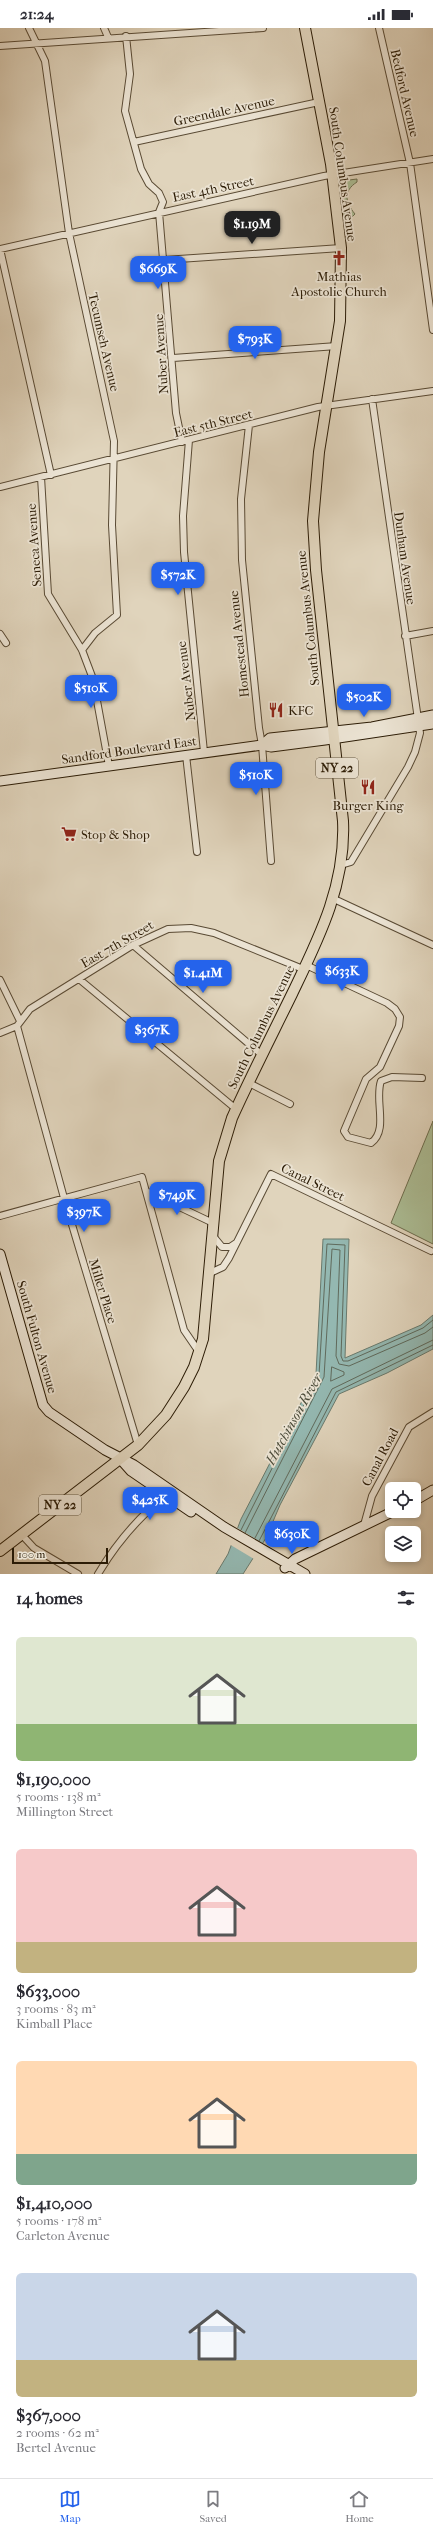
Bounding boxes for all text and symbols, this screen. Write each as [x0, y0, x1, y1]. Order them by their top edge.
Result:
text: 21:24 [20, 5, 53, 23]
street label: Bedford Avenue [388, 48, 423, 139]
street label: Greendale Avenue [172, 93, 276, 129]
street label: South Columbus Avenue [326, 106, 360, 243]
street label: East 4th Street [171, 173, 255, 205]
pin: $1.19M [219, 211, 285, 245]
text: $1.19M [233, 216, 271, 231]
church icon: Mathias Apostolic Church [330, 249, 348, 267]
pin: $669K [130, 256, 186, 290]
text: $669K [139, 261, 177, 276]
place label: Mathias Apostolic Church [290, 269, 387, 299]
street label: Tecumseh Avenue [85, 291, 123, 394]
street label: Nuber Avenue [151, 313, 171, 395]
pin: $793K [227, 326, 283, 360]
text: $793K [237, 331, 273, 346]
street label: East 5th Street [172, 406, 254, 440]
street label: Seneca Avenue [24, 502, 44, 587]
street label: Dunham Avenue [391, 511, 419, 606]
street label: South Columbus Avenue [293, 549, 323, 686]
pin: $572K [150, 562, 206, 596]
text: $572K [160, 567, 196, 582]
street label: Homestead Avenue [226, 589, 252, 698]
street label: Nuber Avenue [174, 640, 198, 722]
pin: $510K [63, 675, 119, 709]
text: $510K [74, 680, 108, 695]
pin: $502K [336, 684, 392, 718]
text: $502K [346, 689, 382, 704]
restaurant icon: KFC [267, 701, 285, 719]
place label: KFC [288, 703, 313, 718]
street label: Sandford Boulevard East [61, 733, 198, 767]
road number: NY 22 [316, 758, 358, 778]
pin: $510K [228, 762, 284, 796]
text: $510K [239, 767, 273, 782]
restaurant icon: Burger King [359, 778, 377, 796]
place label: Burger King [333, 798, 404, 813]
supermarket icon: Stop & Shop [60, 825, 78, 843]
place label: Stop & Shop [81, 827, 150, 842]
street label: East 7th Street [78, 917, 156, 971]
pin: $633K [314, 958, 370, 992]
pin: $1.41M [170, 960, 236, 994]
street label: South Columbus Avenue [225, 962, 298, 1091]
text: $633K [325, 963, 359, 978]
text: $1.41M [184, 965, 222, 980]
pin: $367K [124, 1017, 180, 1051]
text: $367K [134, 1022, 170, 1037]
street label: Canal Street [279, 1160, 348, 1204]
pin: $749K [149, 1182, 205, 1216]
text: $749K [158, 1187, 196, 1202]
pin: $397K [56, 1199, 112, 1233]
text: $397K [66, 1204, 102, 1219]
street label: Miller Place [86, 1257, 120, 1326]
street label: South Fulton Avenue [14, 1279, 60, 1396]
water label: Hutchinson River [261, 1369, 327, 1468]
street label: Canal Road [358, 1425, 402, 1489]
map controls [385, 1482, 421, 1562]
button: locate [385, 1482, 421, 1518]
pin: $425K [122, 1487, 178, 1521]
text: $425K [132, 1492, 168, 1507]
road number: NY 22 [39, 1495, 81, 1515]
pin: $630K [264, 1521, 320, 1555]
text: $630K [274, 1526, 310, 1541]
button: layers [385, 1526, 421, 1562]
scale bar [12, 1546, 108, 1565]
text: 100 m [18, 1548, 46, 1561]
icon: filters [395, 1587, 417, 1609]
text: 14 homes [16, 1588, 83, 1608]
icon: home [181, 1663, 253, 1735]
text: $1,190,000 [16, 1769, 91, 1789]
text: 5 rooms · 138 m² [16, 1789, 101, 1804]
text: Millington Street [16, 1804, 113, 1819]
icon: home [181, 1875, 253, 1947]
text: $633,000 [16, 1981, 80, 2001]
text: 3 rooms · 83 m² [16, 2001, 96, 2016]
text: Kimball Place [16, 2016, 92, 2031]
icon: home [181, 2087, 253, 2159]
text: $1,410,000 [16, 2193, 92, 2213]
text: 5 rooms · 178 m² [16, 2213, 102, 2228]
text: Carleton Avenue [16, 2228, 110, 2243]
icon: home [181, 2299, 253, 2371]
text: $367,000 [16, 2405, 81, 2425]
text: 2 rooms · 62 m² [16, 2425, 99, 2440]
text: Bertel Avenue [16, 2440, 96, 2455]
tab: Map [59, 2488, 81, 2525]
tab: Saved [200, 2488, 227, 2525]
tab: Home [345, 2488, 374, 2525]

